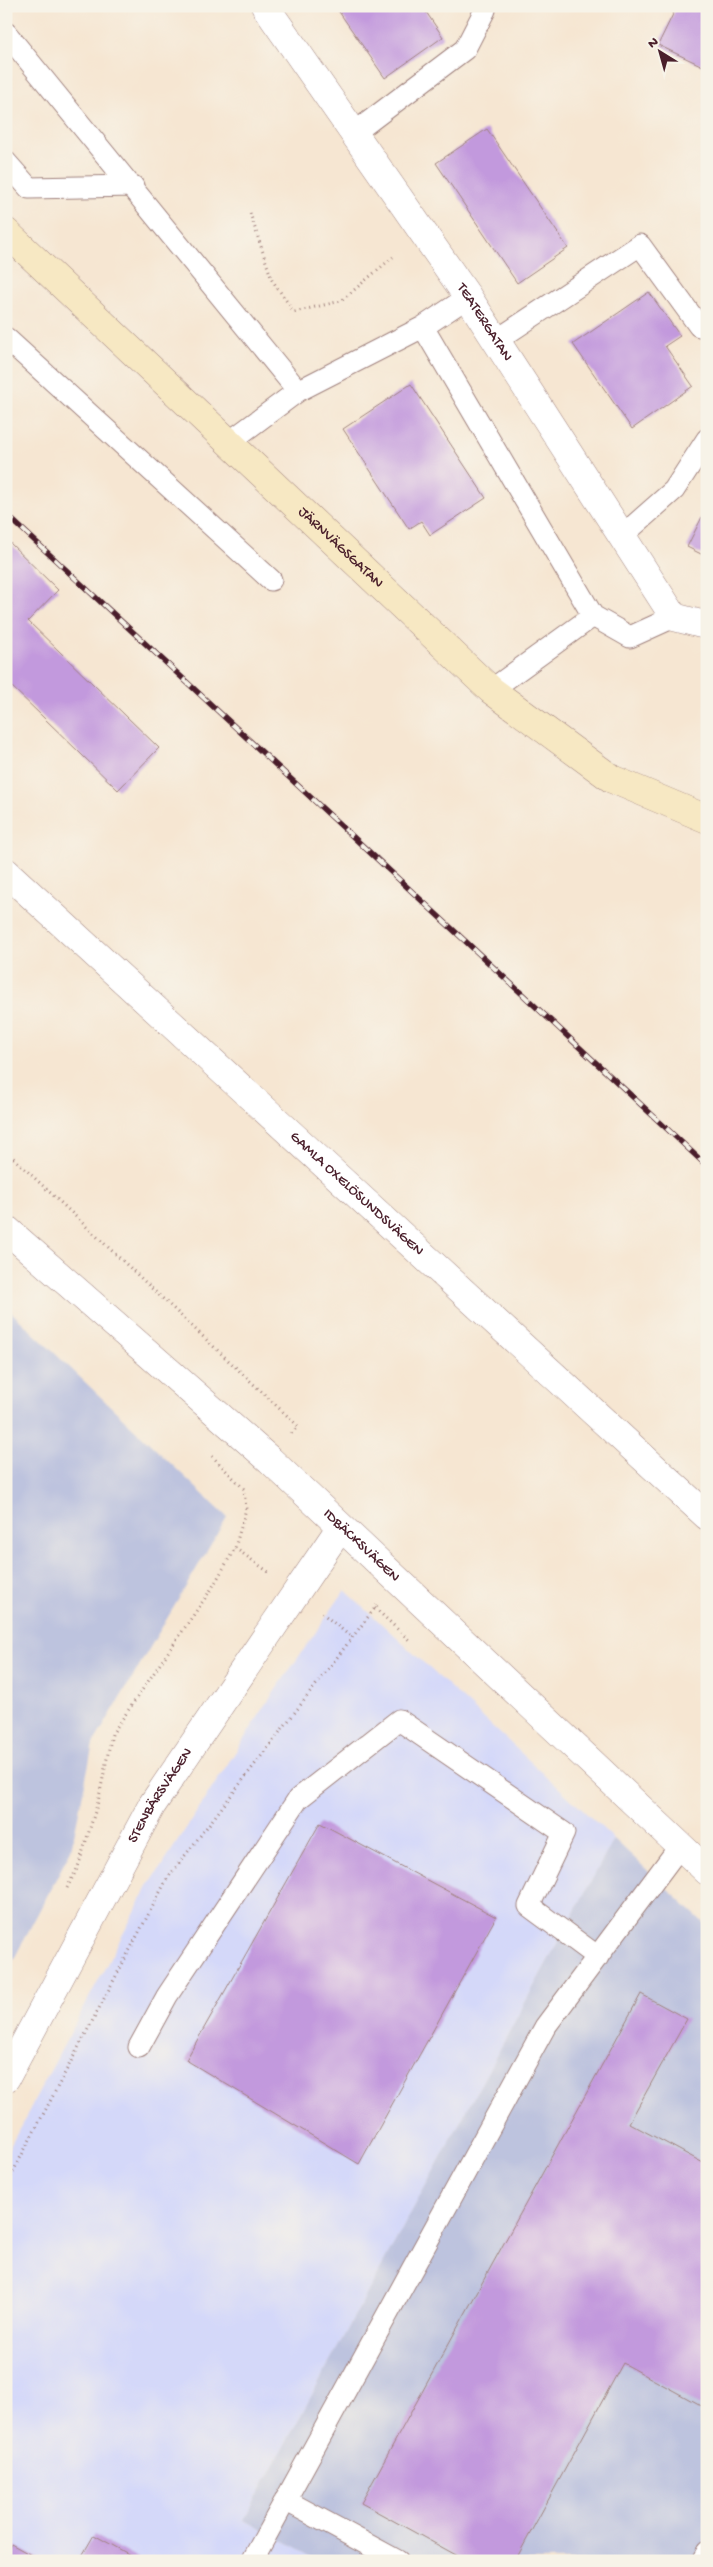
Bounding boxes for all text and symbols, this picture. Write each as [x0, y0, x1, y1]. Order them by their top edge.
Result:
north arrow [636, 28, 686, 78]
text: N [645, 34, 662, 53]
street label: TEATERGATAN [452, 279, 516, 365]
street label: JÄRNVÄGSGATAN [294, 503, 387, 593]
street label: GAMLA OXELÖSUNDSVÄGEN [286, 1128, 427, 1260]
street label: IDBÄCKSVÄGEN [319, 1505, 404, 1586]
street label: STENBÄRSVÄGEN [124, 1744, 197, 1846]

